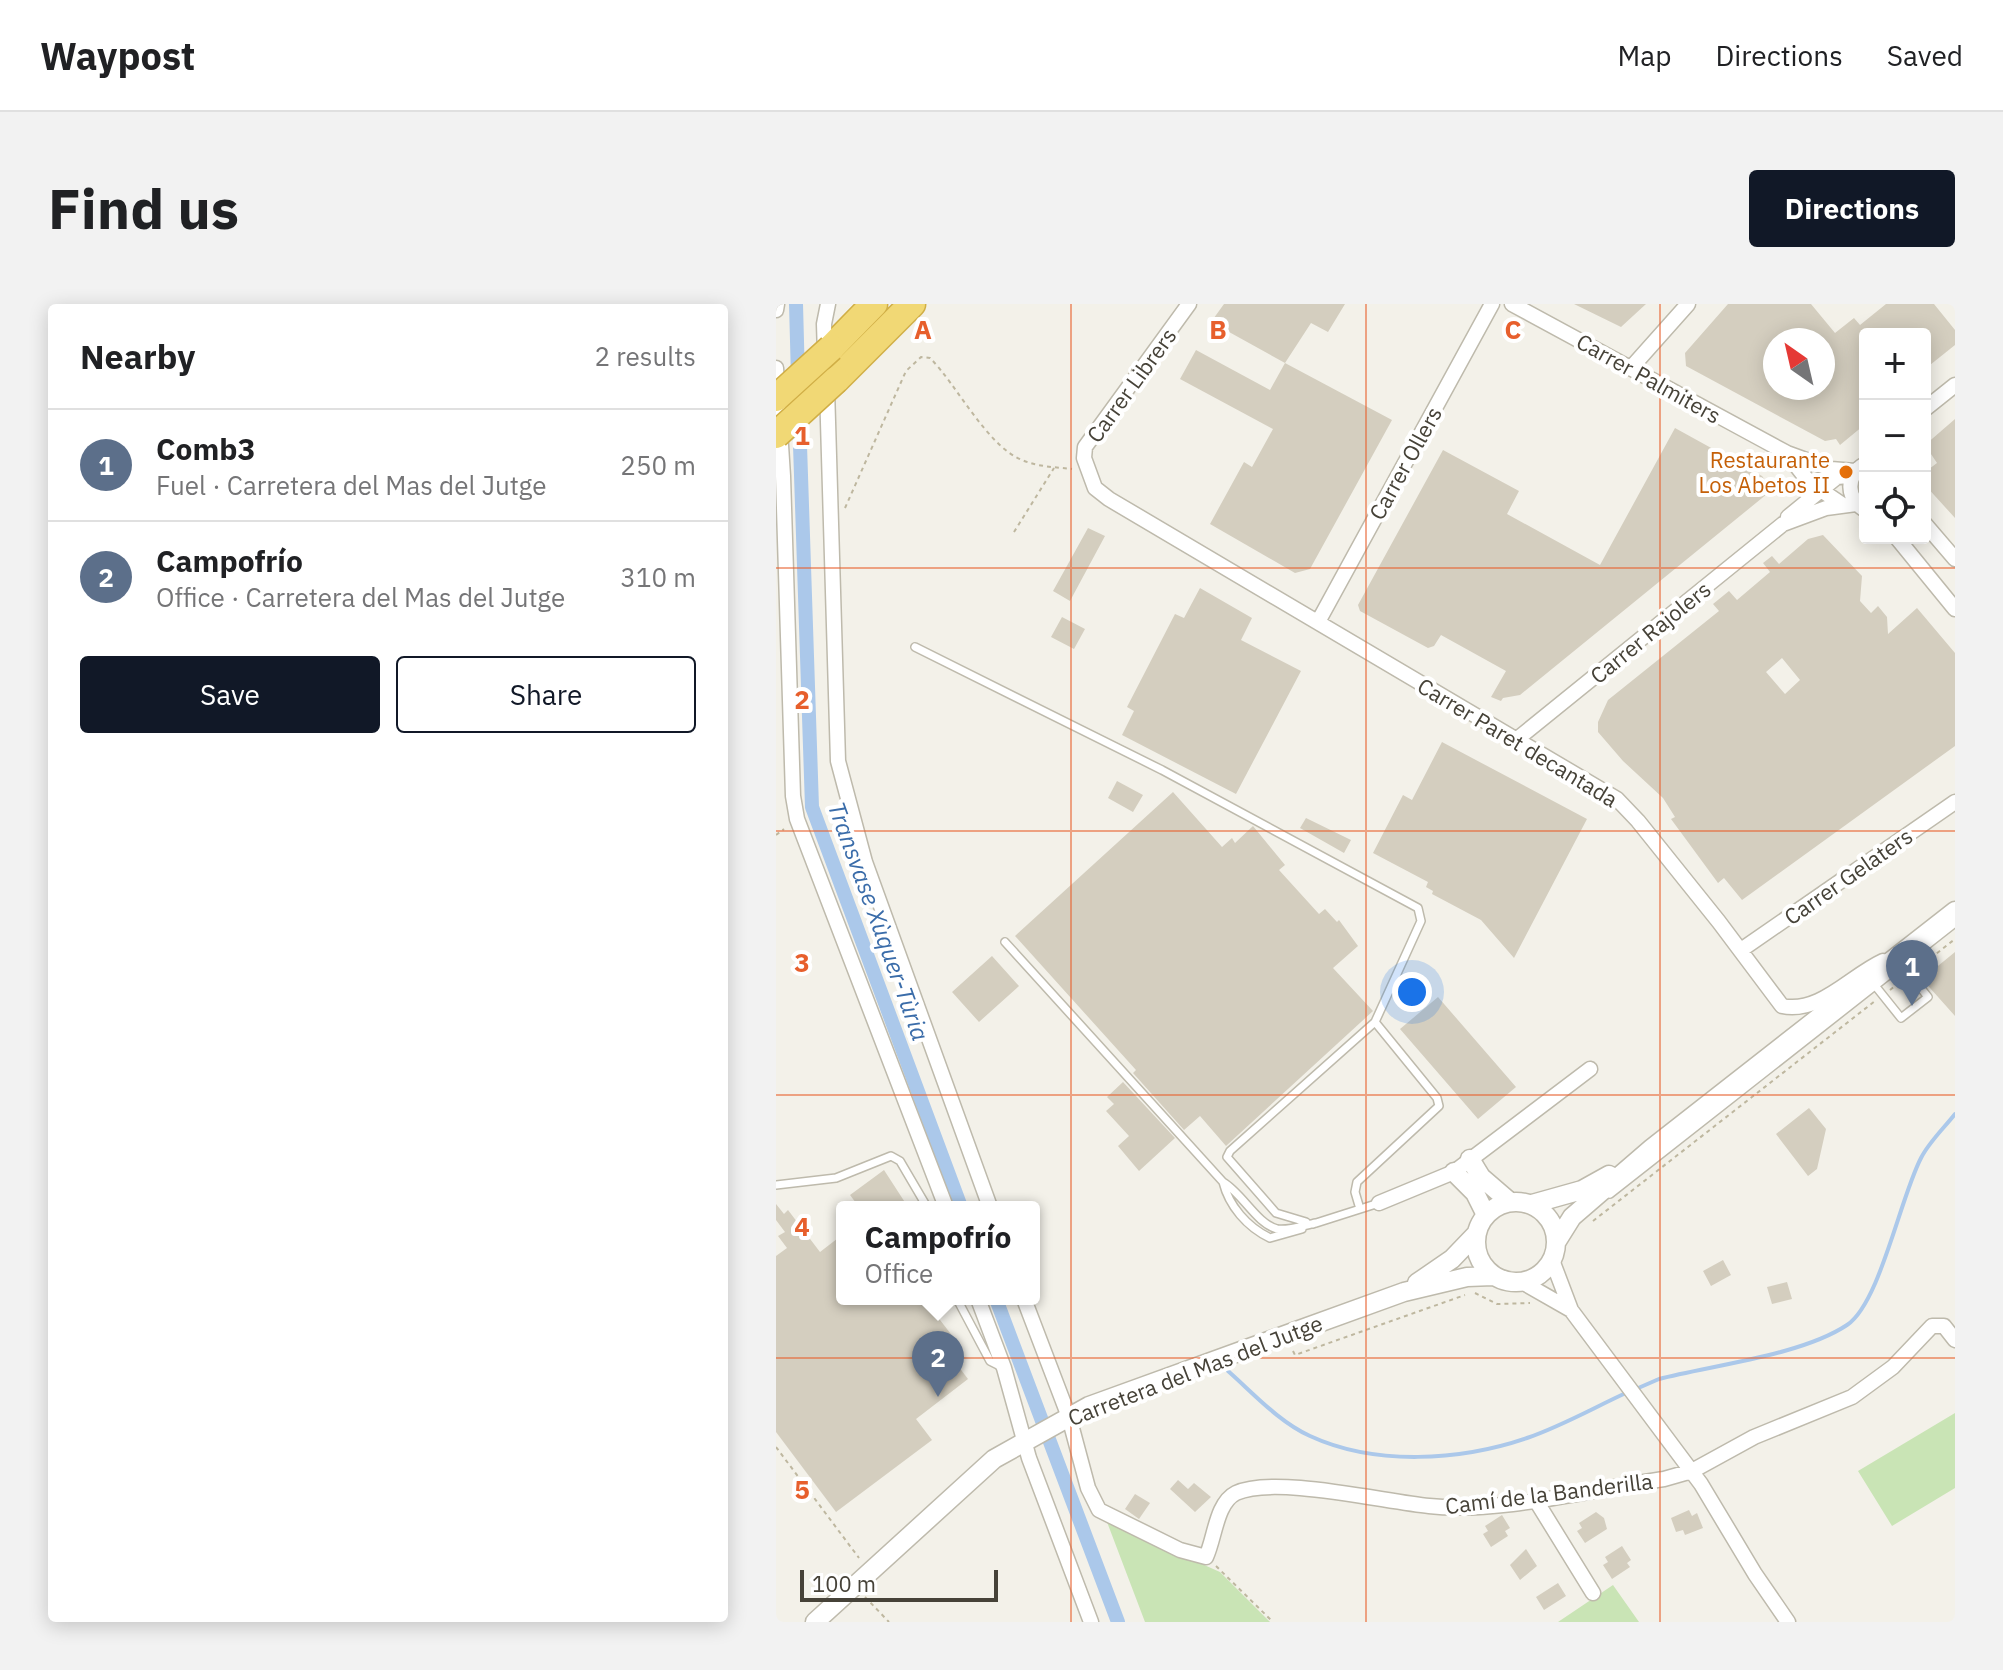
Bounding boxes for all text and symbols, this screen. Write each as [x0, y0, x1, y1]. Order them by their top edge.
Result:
text: Waypost [40, 31, 195, 80]
text: Map [1617, 37, 1671, 74]
text: Directions [1715, 37, 1843, 74]
text: Saved [1887, 37, 1963, 74]
button: Directions [1749, 170, 1955, 247]
text: Find us [48, 172, 239, 244]
text: A [914, 312, 932, 346]
text: B [1209, 312, 1227, 346]
text: C [1505, 312, 1522, 346]
street label: Carrer Librers [1080, 322, 1182, 448]
street label: Carrer Palmiters [1572, 326, 1726, 430]
north arrow [1763, 328, 1835, 400]
map controls [1859, 328, 1931, 544]
button: + [1859, 328, 1931, 400]
text: Nearby [80, 334, 195, 378]
text: 2 results [594, 339, 696, 373]
button: − [1859, 400, 1931, 472]
street label: Carrer Ollers [1362, 401, 1448, 525]
text: 1 [794, 418, 810, 452]
text: Comb3 [156, 429, 256, 468]
place label: Restaurante Los Abetos II [1699, 445, 1830, 499]
text: 1 [98, 448, 114, 482]
text: 250 m [620, 448, 696, 482]
marker: Restaurante Los Abetos II [1837, 463, 1855, 481]
text: Fuel · Carretera del Mas del Jutge [156, 468, 546, 502]
button: locate [1859, 472, 1931, 544]
text: Campofrío [156, 541, 303, 580]
text: 2 [98, 560, 114, 594]
text: 310 m [620, 560, 696, 594]
street label: Carrer Rajolers [1584, 574, 1716, 690]
text: Office · Carretera del Mas del Jutge [156, 580, 565, 614]
button: Save [80, 656, 380, 733]
button: Share [396, 656, 696, 733]
street label: Carrer Paret decantada [1412, 671, 1624, 813]
text: 2 [794, 682, 810, 716]
water label: Transvase Xùquer-Tùria [821, 797, 937, 1045]
street label: Carrer Gelaters [1778, 821, 1918, 931]
pin: 1 [1886, 940, 1938, 1006]
text: 3 [794, 945, 810, 979]
your location [1392, 972, 1432, 1012]
popup [836, 1201, 1040, 1305]
text: 4 [794, 1209, 810, 1243]
text: Campofrío [865, 1217, 1011, 1256]
text: Office [865, 1256, 933, 1290]
street label: Carretera del Mas del Jutge [1064, 1308, 1326, 1432]
pin: 2 [912, 1331, 964, 1397]
street label: Camí de la Banderilla [1444, 1466, 1655, 1520]
text: 5 [794, 1472, 810, 1506]
scale bar [800, 1566, 998, 1602]
text: 100 m [812, 1569, 876, 1598]

